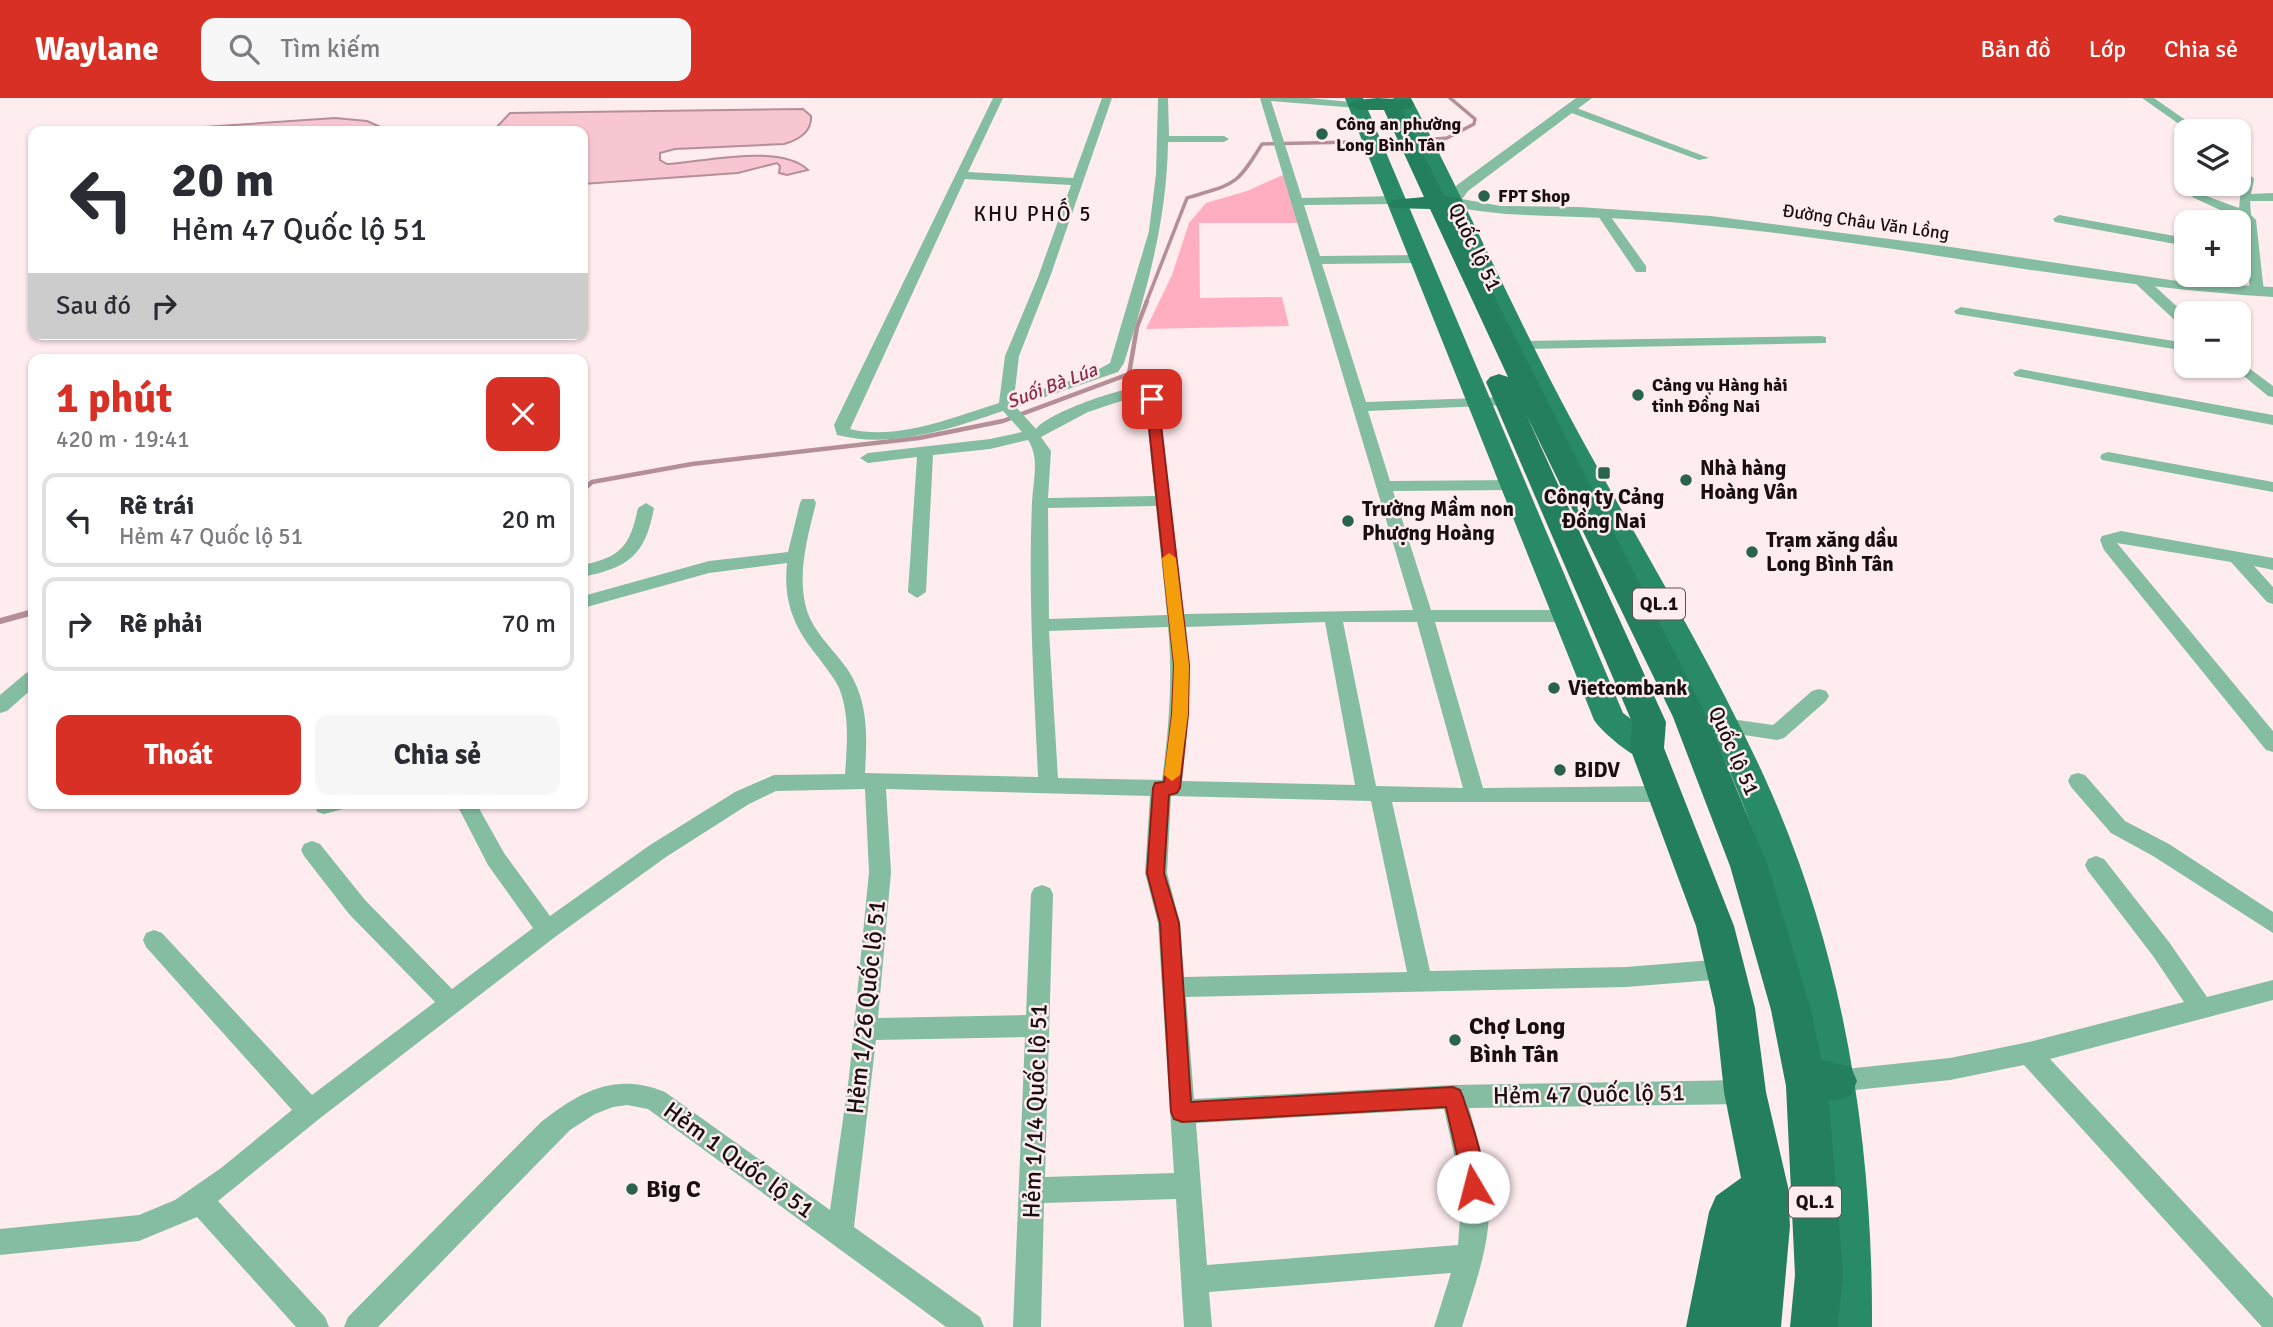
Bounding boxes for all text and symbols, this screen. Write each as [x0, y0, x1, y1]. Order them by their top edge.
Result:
search box [201, 18, 691, 81]
text: Waylane [35, 29, 159, 70]
icon: search [225, 30, 263, 68]
text: Tìm kiếm [281, 33, 380, 65]
text: Bản đồ [1980, 34, 2051, 64]
text: Lớp [2089, 34, 2126, 64]
text: Chia sẻ [2164, 34, 2238, 64]
place label: Công an phường Long Bình Tân [1336, 113, 1461, 156]
map controls [2174, 119, 2251, 378]
button: layers [2174, 119, 2251, 196]
marker: Công an phường Long Bình Tân [1314, 126, 1330, 142]
text: 20 m [171, 150, 274, 210]
icon: left [56, 154, 147, 245]
place label: FPT Shop [1498, 185, 1571, 207]
marker: FPT Shop [1476, 188, 1492, 204]
district label: KHU PHỐ 5 [973, 197, 1093, 227]
street label: Quốc lộ 51 [1443, 199, 1507, 295]
street label: Đường Châu Văn Lồng [1781, 199, 1951, 245]
text: Hẻm 47 Quốc lộ 51 [171, 210, 427, 249]
button: + [2174, 210, 2251, 287]
icon: right [145, 287, 183, 325]
text: Sau đó [56, 290, 131, 322]
button: − [2174, 301, 2251, 378]
water label: Suối Bà Lúa [1003, 357, 1102, 414]
pin [1122, 369, 1182, 429]
text: 1 phút [56, 373, 172, 424]
place label: Cảng vụ Hàng hải tỉnh Đồng Nai [1651, 374, 1788, 417]
button: close [486, 377, 560, 451]
icon: arrive [1133, 380, 1171, 418]
marker: Cảng vụ Hàng hải tỉnh Đồng Nai [1630, 387, 1646, 403]
text: 420 m · 19:41 [56, 425, 190, 454]
place label: Nhà hàng Hoàng Vân [1700, 455, 1798, 505]
marker: Công ty Cảng Đồng Nai [1596, 465, 1612, 481]
marker: Nhà hàng Hoàng Vân [1678, 472, 1694, 488]
place label: Công ty Cảng Đồng Nai [1544, 484, 1664, 534]
text: Rẽ trái [119, 490, 194, 522]
place label: Trường Mầm non Phượng Hoàng [1362, 495, 1514, 546]
icon: left [60, 501, 98, 539]
text: 20 m [501, 504, 556, 536]
marker: Trường Mầm non Phượng Hoàng [1340, 513, 1356, 529]
text: Hẻm 47 Quốc lộ 51 [119, 522, 303, 551]
place label: Trạm xăng dầu Long Bình Tân [1766, 526, 1898, 577]
marker: Trạm xăng dầu Long Bình Tân [1744, 544, 1760, 560]
road number: QL.1 [1633, 589, 1685, 620]
icon: right [60, 605, 98, 643]
text: Rẽ phải [119, 608, 203, 640]
text: 70 m [501, 608, 556, 640]
place label: Vietcombank [1568, 675, 1687, 701]
marker: Vietcombank [1546, 680, 1562, 696]
street label: Quốc lộ 51 [1703, 702, 1765, 800]
button: Thoát [56, 715, 301, 795]
button: Chia sẻ [315, 715, 560, 795]
place label: BIDV [1574, 757, 1620, 783]
marker: BIDV [1552, 762, 1568, 778]
street label: Hẻm 1/26 Quốc lộ 51 [840, 898, 892, 1116]
street label: Hẻm 1/14 Quốc lộ 51 [1016, 1003, 1054, 1219]
place label: Chợ Long Bình Tân [1469, 1011, 1566, 1069]
marker: Chợ Long Bình Tân [1447, 1032, 1463, 1048]
street label: Hẻm 47 Quốc lộ 51 [1493, 1077, 1685, 1111]
street label: Hẻm 1 Quốc lộ 51 [658, 1095, 820, 1225]
position arrow [1436, 1150, 1510, 1224]
place label: Big C [646, 1174, 701, 1204]
marker: Big C [624, 1181, 640, 1197]
road number: QL.1 [1789, 1186, 1841, 1218]

